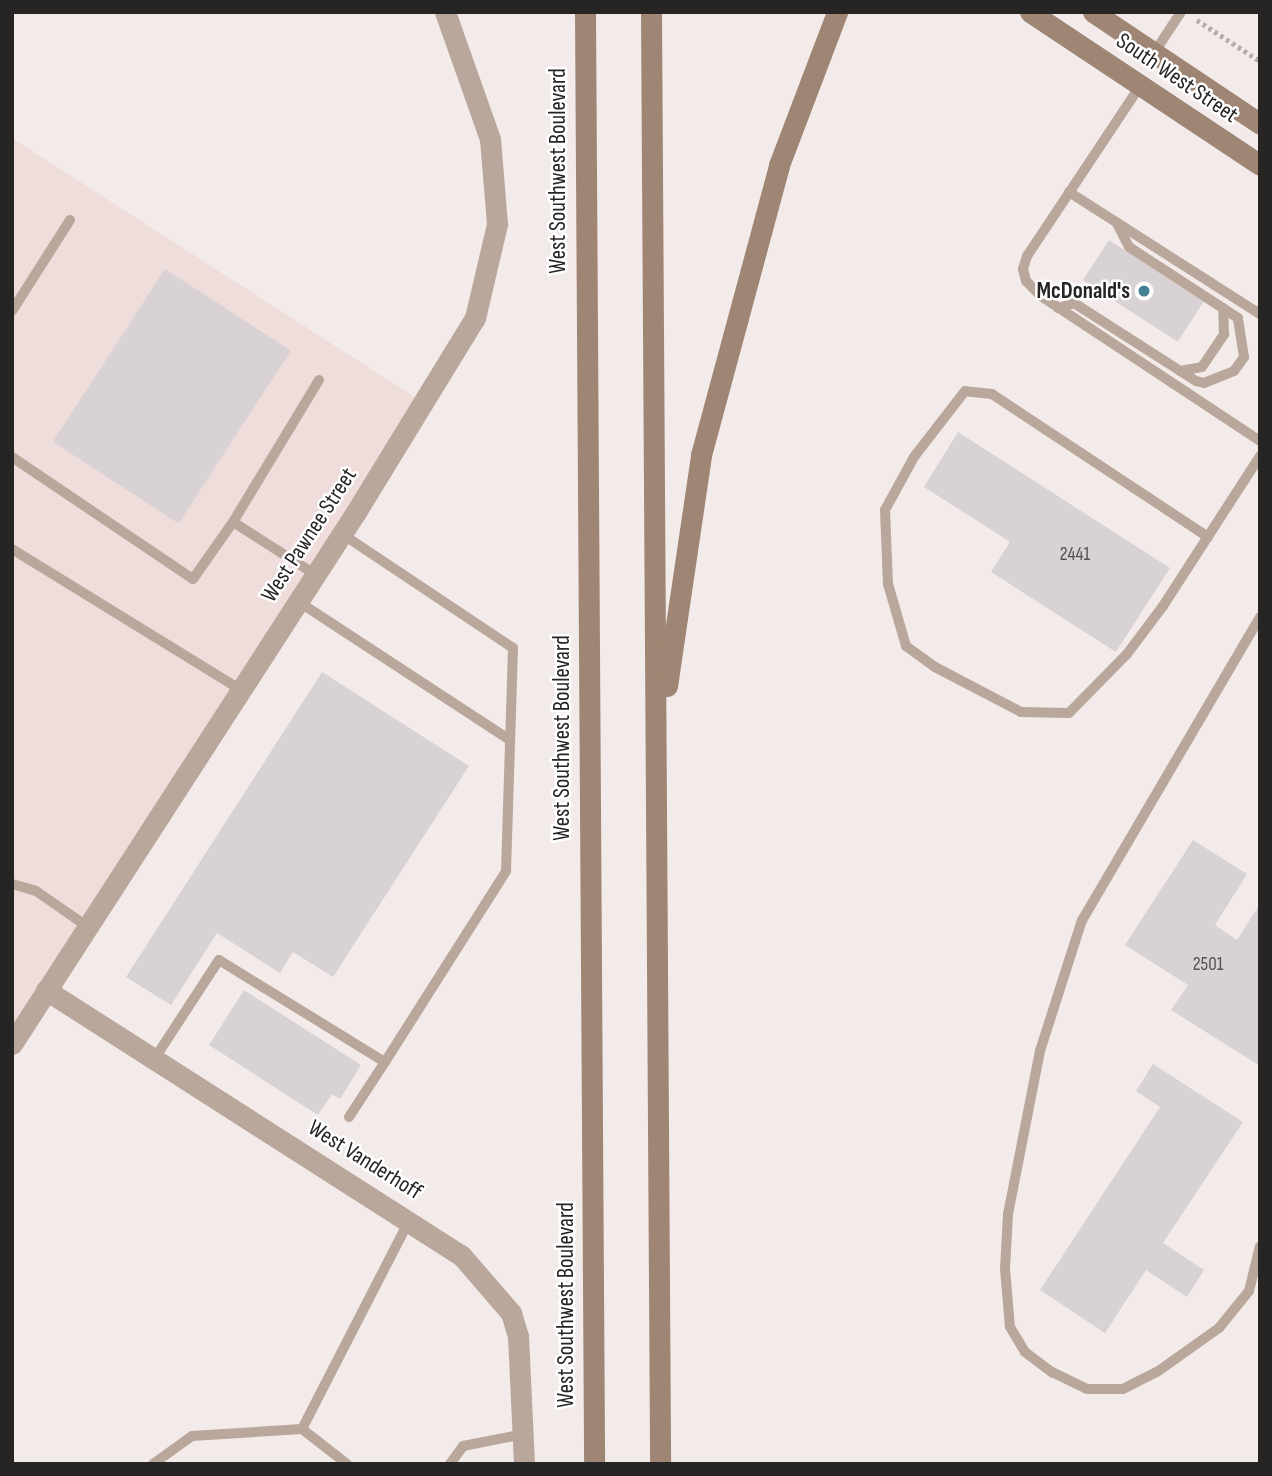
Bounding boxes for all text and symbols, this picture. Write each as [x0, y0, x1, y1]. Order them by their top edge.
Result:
street label: South West Street [1111, 27, 1243, 129]
street label: West Southwest Boulevard [544, 68, 572, 274]
place label: McDonald's [1037, 277, 1130, 305]
marker: McDonald's [1136, 283, 1152, 299]
street label: West Pawnee Street [255, 463, 363, 607]
house number: 2441 [1060, 544, 1090, 566]
street label: West Southwest Boulevard [548, 635, 576, 841]
house number: 2501 [1193, 954, 1223, 976]
street label: West Vanderhoff [303, 1114, 427, 1206]
street label: West Southwest Boulevard [552, 1202, 580, 1408]

